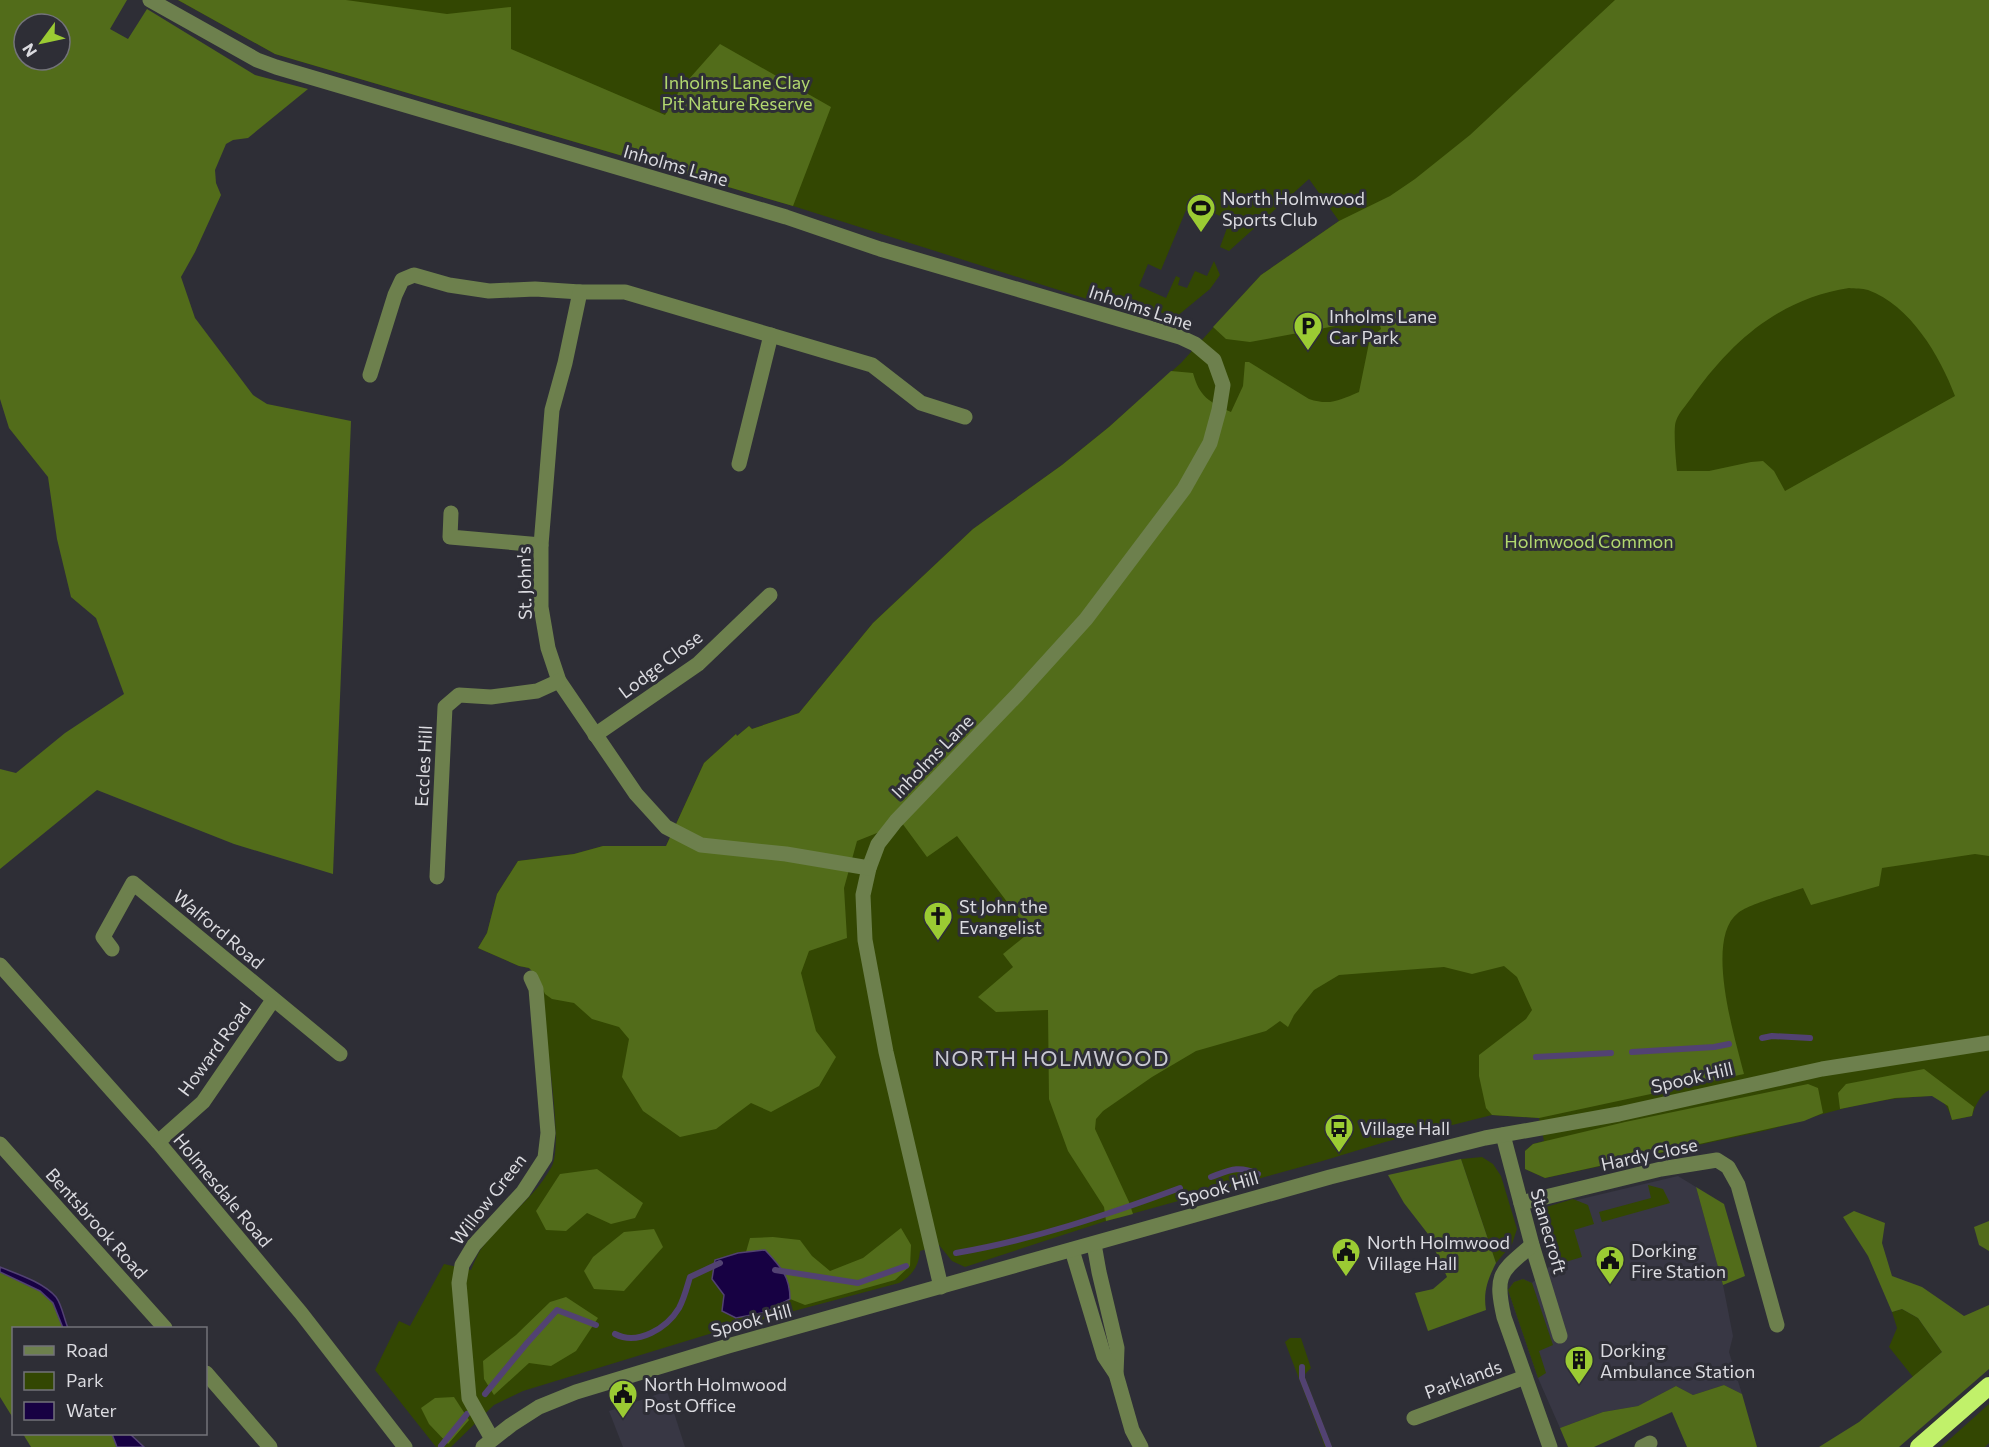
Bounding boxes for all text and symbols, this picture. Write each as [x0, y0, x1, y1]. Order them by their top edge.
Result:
north arrow [12, 12, 72, 72]
text: N [18, 40, 40, 61]
park label: Inholms Lane Clay Pit Nature Reserve [661, 71, 813, 114]
street label: Inholms Lane [621, 140, 731, 190]
place label: North Holmwood Sports Club [1222, 187, 1365, 230]
sports icon: North Holmwood Sports Club [1185, 192, 1217, 234]
street label: Inholms Lane [1086, 280, 1196, 334]
place label: Inholms Lane Car Park [1329, 305, 1437, 348]
parking icon: Inholms Lane Car Park [1292, 310, 1324, 352]
park label: Holmwood Common [1504, 530, 1674, 552]
street label: St. John's [512, 546, 536, 620]
street label: Lodge Close [614, 625, 706, 703]
street label: Inholms Lane [887, 710, 977, 802]
street label: Eccles Hill [410, 725, 436, 807]
street label: Walford Road [169, 885, 269, 973]
place label: St John the Evangelist [959, 895, 1047, 938]
church icon: St John the Evangelist [922, 900, 954, 942]
street label: Howard Road [173, 998, 255, 1100]
district label: NORTH HOLMWOOD [934, 1045, 1170, 1070]
street label: Spook Hill [1649, 1057, 1735, 1097]
bus stop icon: Village Hall [1323, 1112, 1355, 1154]
place label: Village Hall [1360, 1117, 1450, 1139]
street label: Holmesdale Road [169, 1129, 277, 1251]
street label: Hardy Close [1599, 1133, 1699, 1175]
street label: Willow Green [446, 1149, 530, 1249]
street label: Bentsbrook Road [42, 1163, 152, 1283]
street label: Spook Hill [1175, 1166, 1261, 1210]
street label: Stanecroft [1526, 1186, 1572, 1276]
place label: North Holmwood Village Hall [1367, 1231, 1510, 1274]
public building icon: North Holmwood Village Hall [1330, 1236, 1362, 1278]
place label: Dorking Fire Station [1631, 1239, 1726, 1282]
public building icon: Dorking Fire Station [1594, 1244, 1626, 1286]
street label: Spook Hill [708, 1299, 794, 1341]
legend [12, 1327, 207, 1435]
text: Road [66, 1339, 108, 1361]
place label: Dorking Ambulance Station [1600, 1339, 1755, 1382]
building icon: Dorking Ambulance Station [1563, 1344, 1595, 1386]
street label: Parklands [1421, 1355, 1505, 1403]
text: Park [66, 1369, 104, 1391]
place label: North Holmwood Post Office [644, 1373, 787, 1416]
public building icon: North Holmwood Post Office [607, 1378, 639, 1420]
text: Water [66, 1399, 117, 1421]

